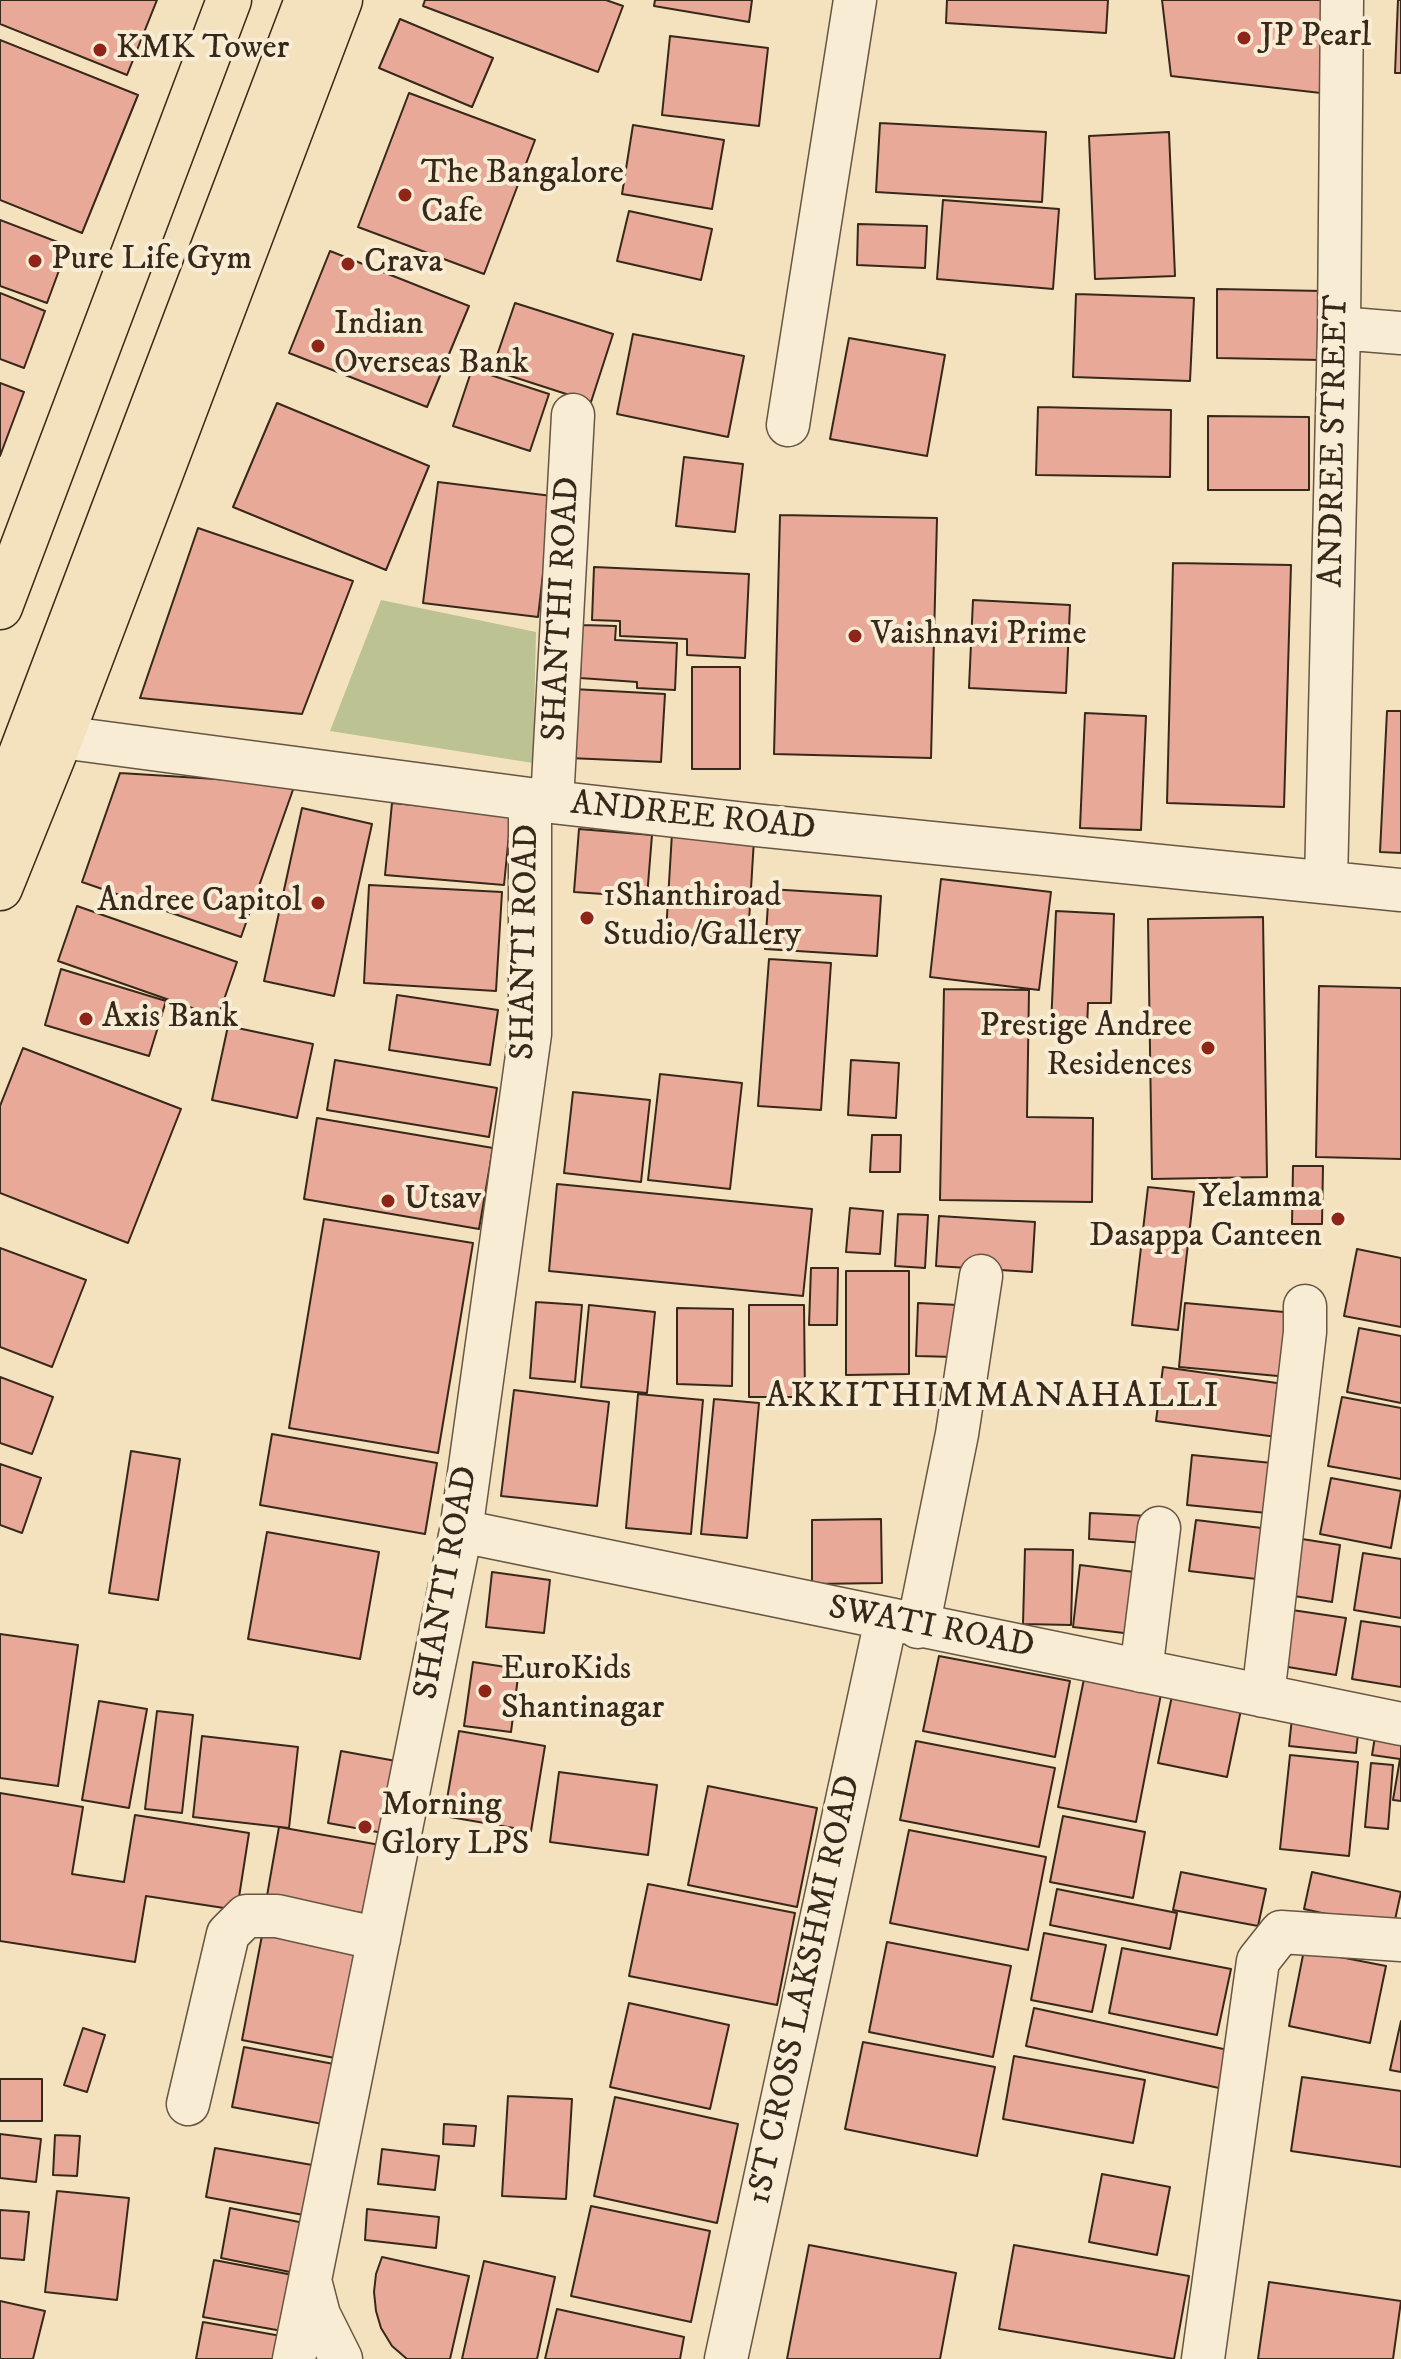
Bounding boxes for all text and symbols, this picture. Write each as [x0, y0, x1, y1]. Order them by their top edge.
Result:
place label: JP Pearl [1260, 18, 1371, 58]
marker: JP Pearl [1235, 29, 1253, 47]
place label: KMK Tower [116, 30, 289, 70]
marker: KMK Tower [91, 41, 109, 59]
place label: The Bangalore Cafe [421, 155, 624, 234]
marker: The Bangalore Cafe [396, 186, 414, 204]
place label: Pure Life Gym [51, 241, 252, 281]
place label: Crava [364, 244, 443, 284]
marker: Pure Life Gym [26, 252, 44, 270]
marker: Crava [339, 255, 357, 273]
street label: ANDREE STREET [1313, 294, 1359, 588]
place label: Indian Overseas Bank [334, 306, 529, 386]
marker: Indian Overseas Bank [309, 337, 327, 355]
street label: SHANTHI ROAD [536, 476, 590, 742]
place label: Vaishnavi Prime [871, 616, 1087, 656]
marker: Vaishnavi Prime [846, 627, 864, 645]
street label: ANDREE ROAD [569, 785, 817, 851]
street label: SHANTI ROAD [505, 824, 549, 1060]
place label: 1Shanthiroad Studio/Gallery [603, 878, 801, 958]
place label: Andree Capitol [97, 883, 302, 923]
marker: Andree Capitol [309, 894, 327, 912]
marker: 1Shanthiroad Studio/Gallery [578, 909, 596, 927]
place label: Axis Bank [102, 999, 238, 1039]
place label: Prestige Andree Residences [980, 1008, 1192, 1088]
marker: Axis Bank [77, 1010, 95, 1028]
marker: Prestige Andree Residences [1199, 1039, 1217, 1057]
place label: Yelamma Dasappa Canteen [1089, 1179, 1322, 1258]
place label: Utsav [404, 1181, 481, 1221]
marker: Utsav [379, 1192, 397, 1210]
marker: Yelamma Dasappa Canteen [1329, 1210, 1347, 1228]
district label: AKKITHIMMANAHALLI [766, 1377, 1220, 1421]
street label: SHANTI ROAD [407, 1463, 489, 1703]
street label: SWATI ROAD [825, 1589, 1037, 1669]
place label: EuroKids Shantinagar [501, 1651, 664, 1730]
marker: EuroKids Shantinagar [476, 1682, 494, 1700]
street label: 1ST CROSS LAKSHMI ROAD [741, 1772, 871, 2208]
place label: Morning Glory LPS [381, 1787, 529, 1866]
marker: Morning Glory LPS [356, 1818, 374, 1836]

